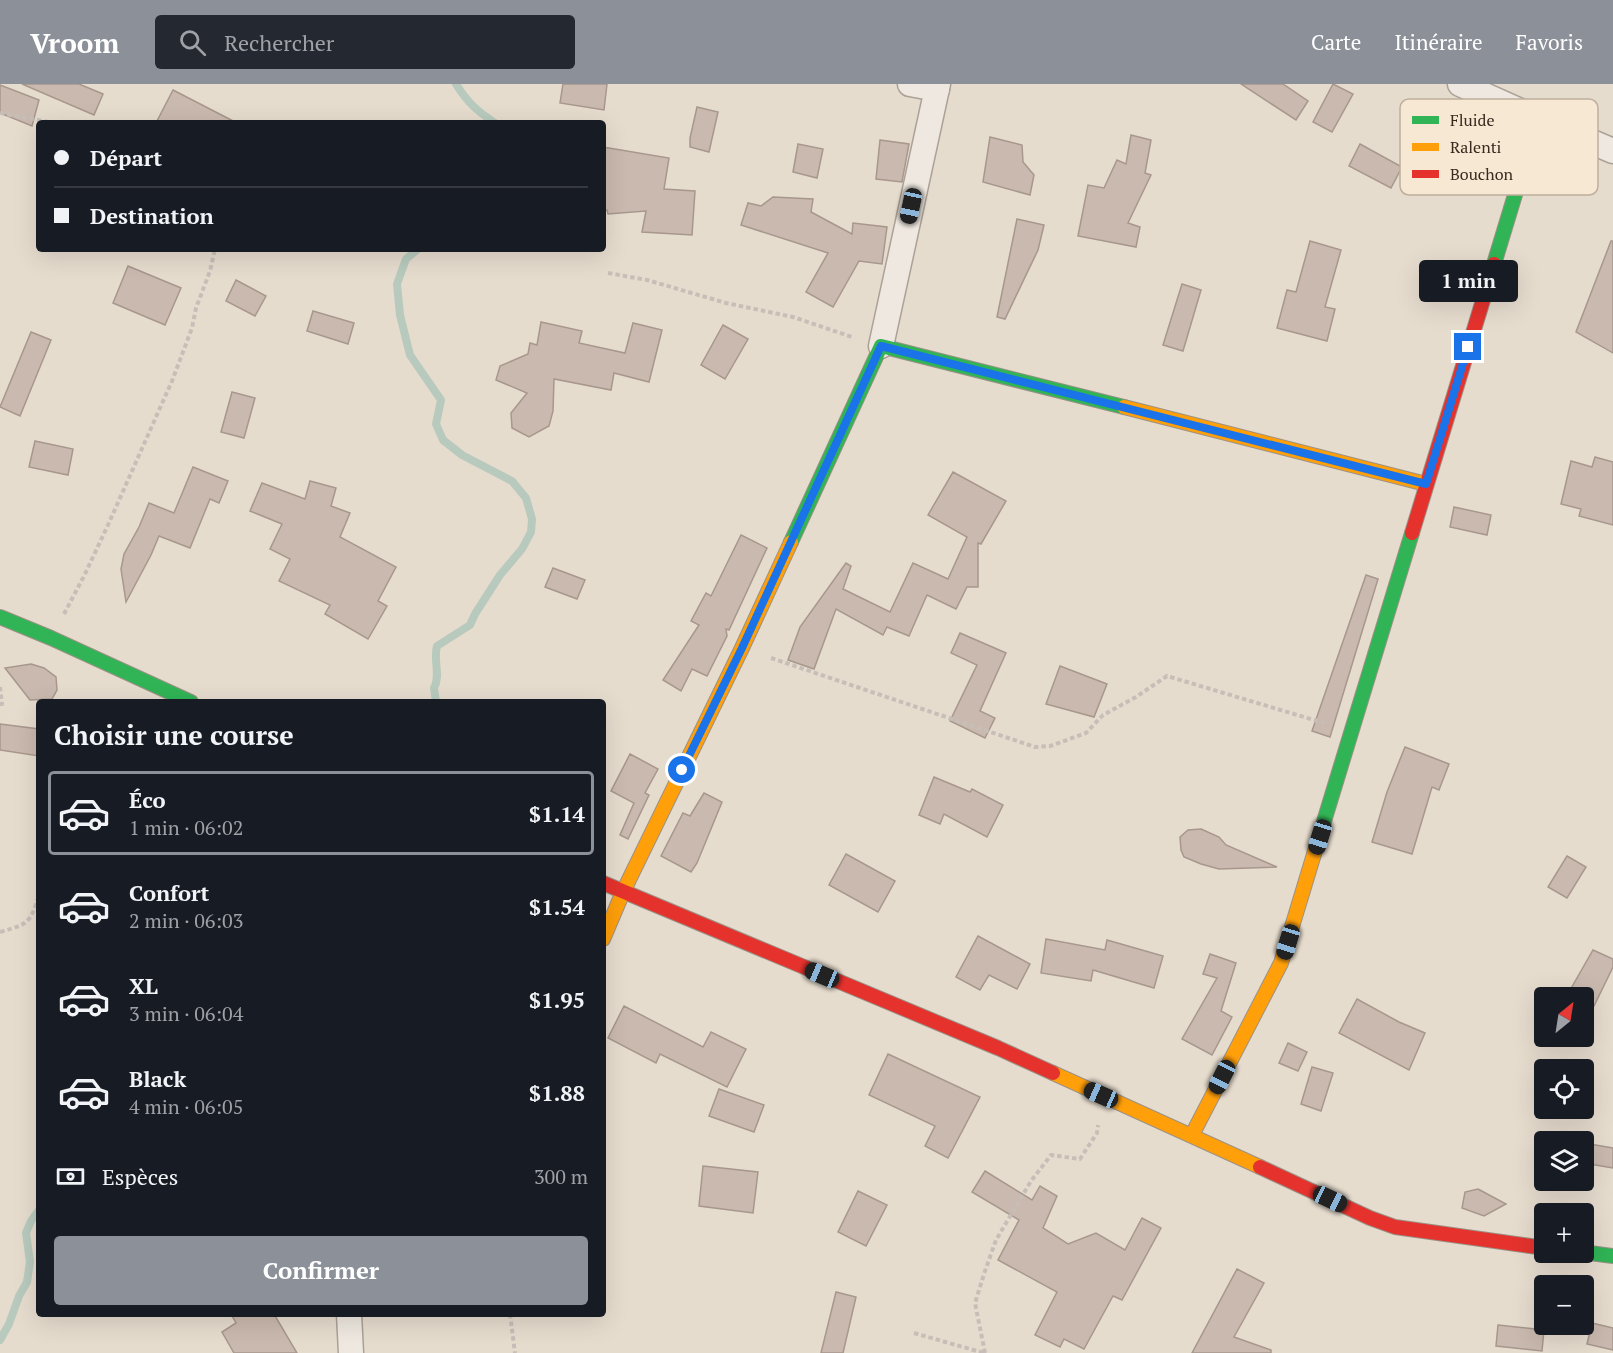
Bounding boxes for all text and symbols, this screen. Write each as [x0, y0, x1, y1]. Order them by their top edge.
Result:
search box [155, 15, 575, 69]
text: Vroom [30, 24, 119, 61]
icon: search [176, 26, 209, 59]
text: Rechercher [224, 28, 334, 57]
text: Carte [1311, 28, 1361, 56]
text: Itinéraire [1394, 28, 1483, 56]
text: Favoris [1516, 28, 1583, 56]
legend [1400, 99, 1598, 195]
text: Fluide [1450, 109, 1494, 131]
text: Ralenti [1450, 136, 1502, 158]
text: Départ [90, 143, 162, 172]
text: Bouchon [1450, 163, 1514, 185]
car [898, 187, 924, 225]
text: Destination [90, 201, 214, 230]
callout: 1 min [1418, 260, 1518, 302]
text: 1 min [1441, 267, 1496, 294]
route end [1454, 333, 1481, 360]
text: Choisir une course [54, 717, 294, 753]
route start [668, 756, 695, 783]
text: Éco [129, 785, 166, 814]
icon: car [57, 786, 111, 840]
text: $1.14 [529, 799, 585, 828]
text: 1 min · 06:02 [129, 814, 243, 841]
car [1306, 817, 1334, 857]
text: Confort [129, 878, 209, 907]
icon: car [57, 879, 111, 933]
text: $1.54 [529, 892, 585, 921]
text: 2 min · 06:03 [129, 907, 243, 934]
car [1274, 922, 1302, 962]
car [802, 960, 842, 990]
text: XL [129, 971, 158, 1000]
icon: car [57, 972, 111, 1026]
text: $1.95 [529, 985, 585, 1014]
north arrow [1534, 987, 1594, 1047]
map controls [1534, 987, 1594, 1335]
text: 3 min · 06:04 [129, 1000, 243, 1027]
car [1206, 1057, 1238, 1097]
button: locate [1534, 1059, 1594, 1119]
text: Black [129, 1064, 186, 1093]
icon: car [57, 1065, 111, 1119]
text: $1.88 [529, 1078, 585, 1107]
car [1081, 1079, 1121, 1111]
text: 4 min · 06:05 [129, 1093, 243, 1120]
button: layers [1534, 1131, 1594, 1191]
icon: cash [54, 1160, 87, 1193]
text: Espèces [102, 1162, 178, 1191]
text: 300 m [534, 1163, 588, 1190]
car [1310, 1183, 1350, 1215]
button: + [1534, 1203, 1594, 1263]
button: Confirmer [54, 1236, 588, 1305]
button: − [1534, 1275, 1594, 1335]

